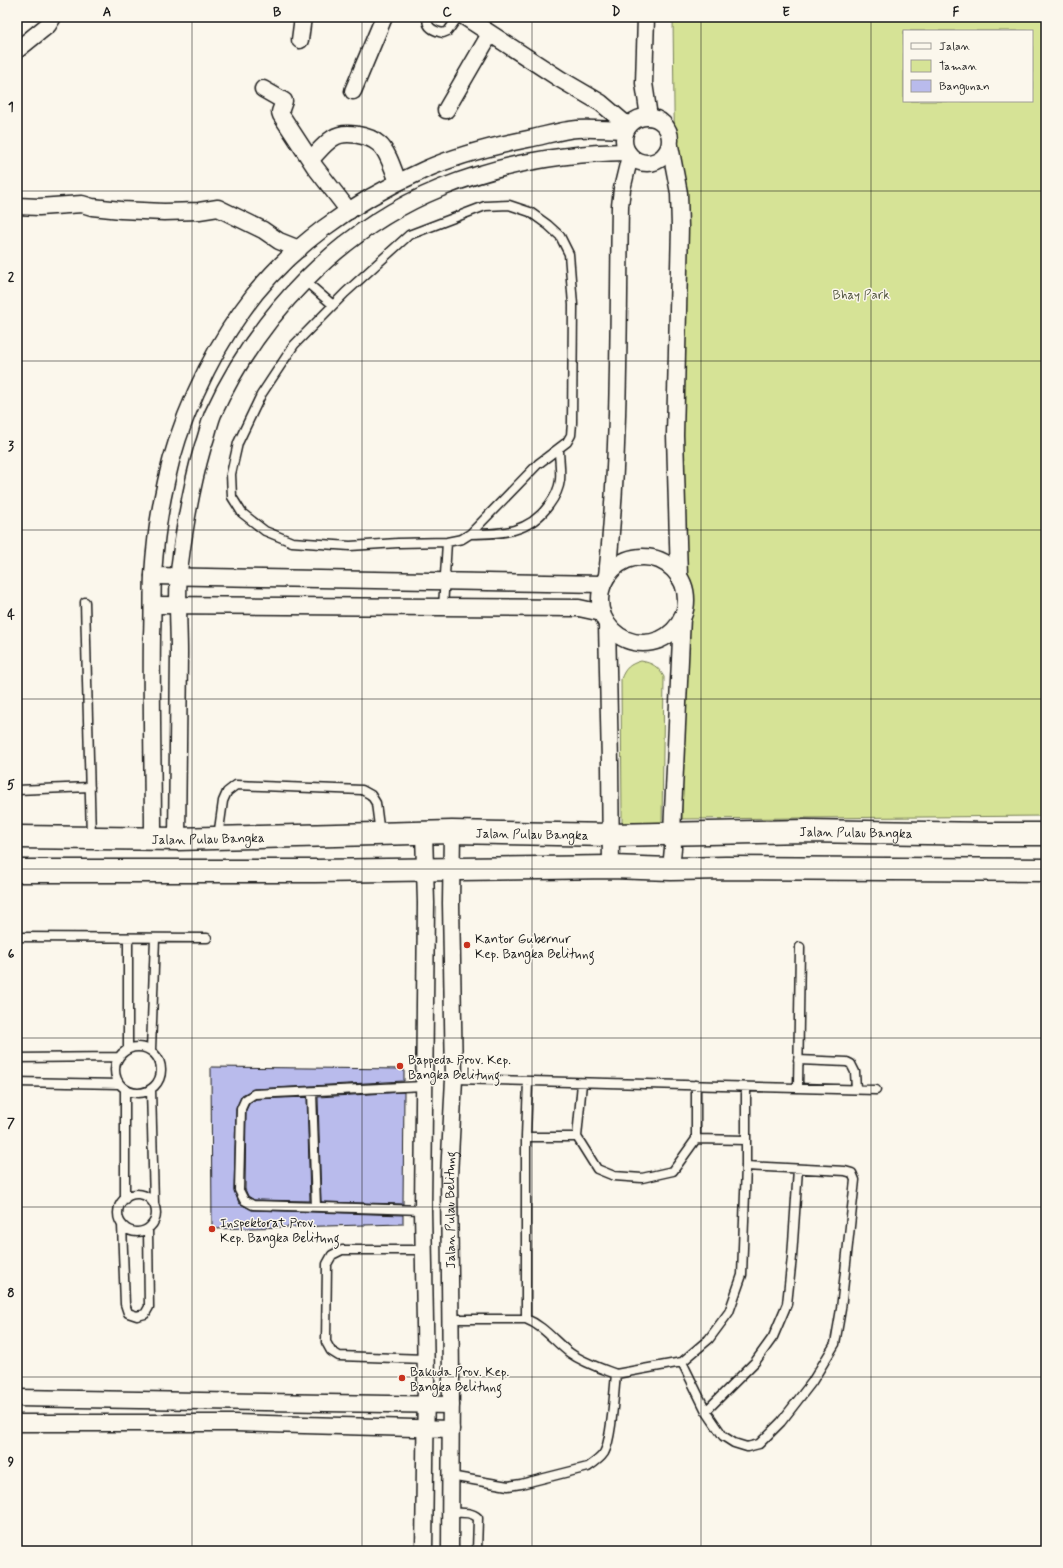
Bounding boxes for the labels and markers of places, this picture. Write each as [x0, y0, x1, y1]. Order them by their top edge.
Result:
place label: Kantor Gubernur Kep. Bangka Belitung [475, 931, 595, 965]
marker: Kantor Gubernur Kep. Bangka Belitung [462, 940, 472, 950]
place label: Bappeda Prov. Kep. Bangka Belitung [408, 1052, 511, 1086]
marker: Bappeda Prov. Kep. Bangka Belitung [395, 1061, 405, 1071]
place label: Inspektorat Prov. Kep. Bangka Belitung [220, 1215, 340, 1249]
marker: Inspektorat Prov. Kep. Bangka Belitung [207, 1224, 217, 1234]
place label: Bakuda Prov. Kep. Bangka Belitung [410, 1364, 509, 1398]
marker: Bakuda Prov. Kep. Bangka Belitung [397, 1373, 407, 1383]

